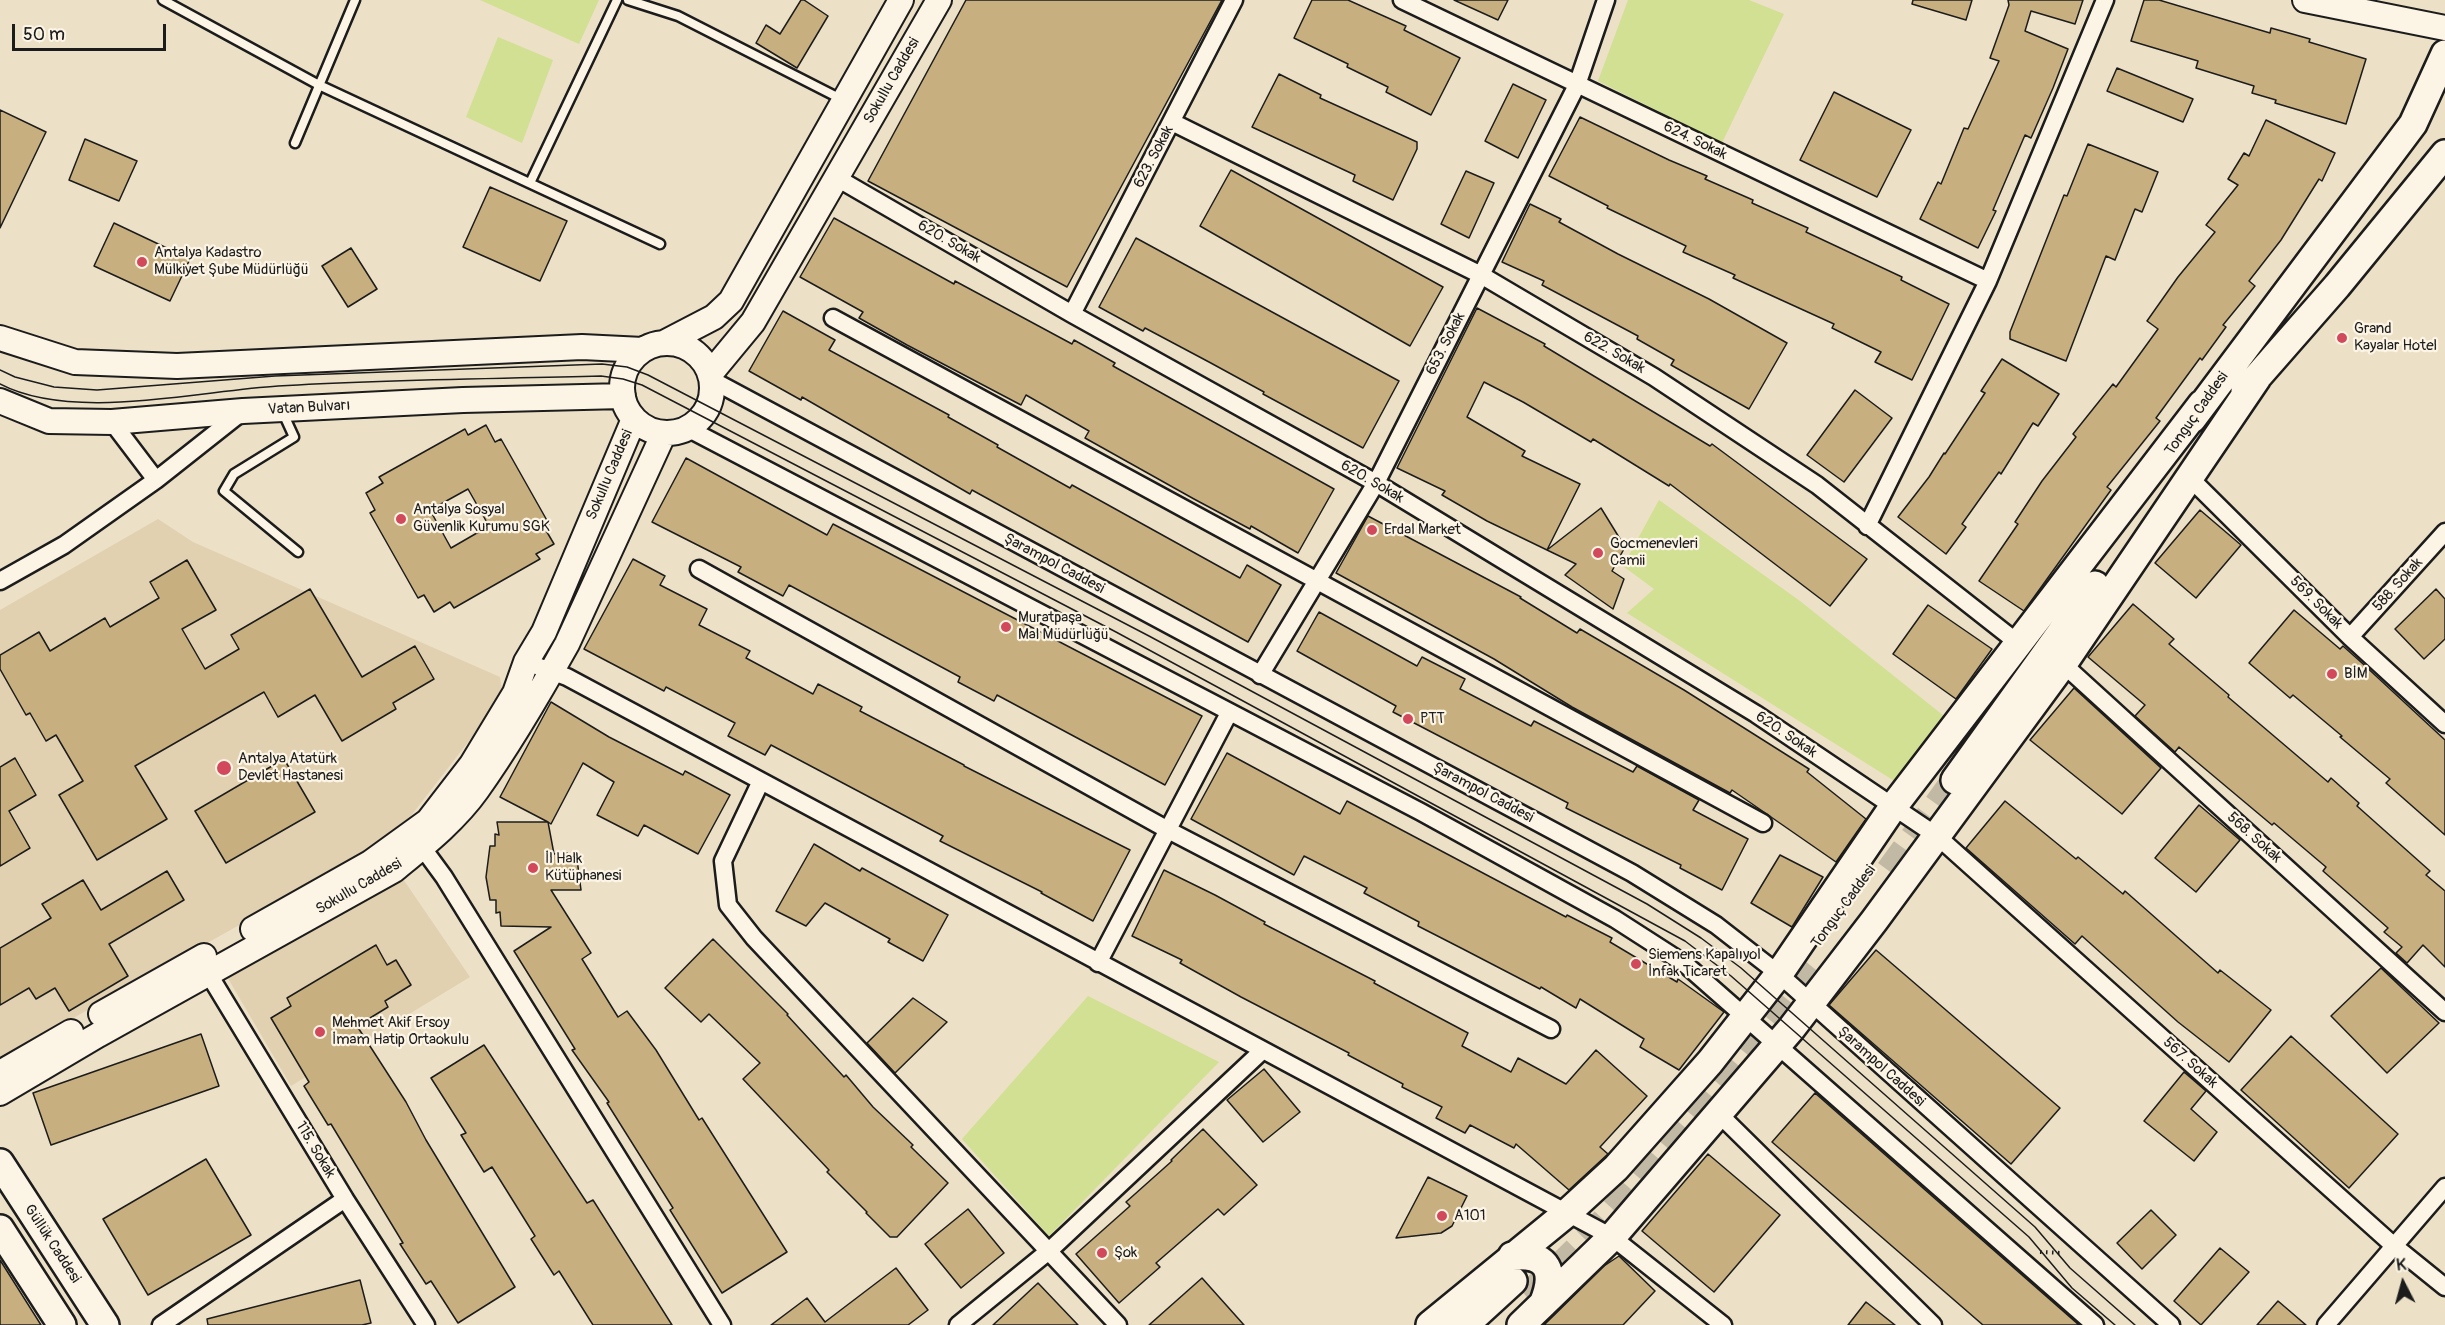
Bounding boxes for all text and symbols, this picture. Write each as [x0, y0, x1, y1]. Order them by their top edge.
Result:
scale bar [15, 12, 170, 50]
text: 50 m [23, 23, 65, 46]
street label: Sokullu Caddesi [860, 35, 924, 127]
street label: 624. Sokak [1660, 118, 1730, 164]
street label: 623. Sokak [1130, 123, 1178, 191]
street label: 620. Sokak [914, 217, 984, 267]
place label: Antalya Kadastro Mülkiyet Şube Müdürlüğü [154, 244, 308, 279]
marker: Antalya Kadastro Mülkiyet Şube Müdürlüğü [135, 255, 149, 269]
street label: 653. Sokak [1423, 310, 1469, 378]
place label: Grand Kayalar Hotel [2354, 320, 2437, 355]
street label: 622. Sokak [1580, 328, 1648, 378]
marker: Grand Kayalar Hotel [2335, 331, 2349, 345]
street label: Tonguç Caddesi [2162, 369, 2232, 459]
street label: Vatan Bulvarı [267, 397, 351, 419]
street label: Sokullu Caddesi [583, 427, 637, 523]
street label: 620. Sokak [1337, 457, 1407, 507]
place label: Antalya Sosyal Güvenlik Kurumu SGK [413, 501, 550, 536]
marker: Antalya Sosyal Güvenlik Kurumu SGK [394, 512, 408, 526]
place label: Erdal Market [1384, 521, 1461, 539]
marker: Erdal Market [1365, 523, 1379, 537]
street label: Şarampol Caddesi [1001, 530, 1107, 598]
place label: Gocmenevleri Camii [1610, 535, 1698, 570]
marker: Gocmenevleri Camii [1591, 546, 1605, 560]
street label: 588. Sokak [2369, 554, 2427, 616]
street label: 569. Sokak [2286, 573, 2346, 633]
place label: Muratpaşa Mal Müdürlüğü [1018, 609, 1109, 644]
marker: Muratpaşa Mal Müdürlüğü [999, 620, 1013, 634]
place label: BİM [2344, 665, 2368, 683]
marker: BİM [2325, 667, 2339, 681]
street label: 620. Sokak [1752, 708, 1820, 762]
place label: PTT [1420, 710, 1445, 728]
marker: PTT [1401, 712, 1415, 726]
place label: Antalya Atatürk Devlet Hastanesi [238, 750, 343, 785]
marker: Antalya Atatürk Devlet Hastanesi [215, 759, 233, 777]
street label: Şarampol Caddesi [1430, 759, 1536, 827]
street label: 568. Sokak [2223, 809, 2285, 867]
place label: İl Halk Kütüphanesi [545, 850, 622, 885]
street label: Sokullu Caddesi [313, 855, 405, 919]
marker: İl Halk Kütüphanesi [526, 861, 540, 875]
street label: Tonguç Caddesi [1808, 862, 1880, 952]
place label: Siemens Kapalıyol İnfak Ticaret [1648, 946, 1761, 981]
marker: Siemens Kapalıyol İnfak Ticaret [1629, 957, 1643, 971]
place label: Mehmet Akif Ersoy İmam Hatip Ortaokulu [332, 1014, 469, 1049]
street label: Şarampol Caddesi [1834, 1023, 1928, 1111]
marker: Mehmet Akif Ersoy İmam Hatip Ortaokulu [313, 1025, 327, 1039]
street label: 567. Sokak [2159, 1034, 2221, 1092]
street label: 115. Sokak [291, 1118, 339, 1182]
street label: Güllük Caddesi [20, 1201, 84, 1287]
place label: A101 [1454, 1207, 1486, 1225]
marker: A101 [1435, 1209, 1449, 1223]
place label: Şok [1114, 1244, 1137, 1262]
marker: Şok [1095, 1246, 1109, 1260]
north arrow [2373, 1253, 2433, 1313]
text: K [2395, 1255, 2407, 1276]

